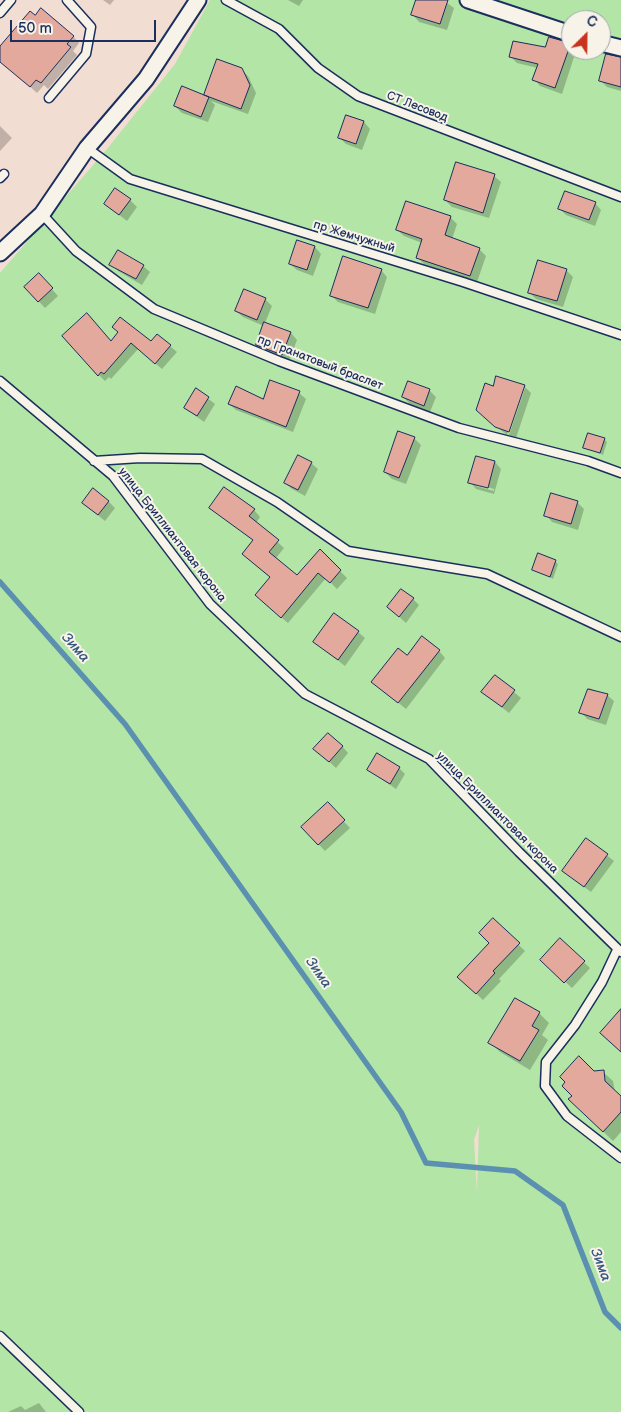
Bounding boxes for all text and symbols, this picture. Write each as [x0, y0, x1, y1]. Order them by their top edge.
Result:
scale bar [12, 10, 159, 42]
north arrow [561, 10, 611, 60]
text: С [584, 12, 599, 31]
text: 50 m [18, 19, 52, 38]
street label: СТ Лесовод [384, 89, 450, 125]
street label: пр Жемчужный [312, 218, 396, 256]
street label: пр Гранатовый браслет [255, 332, 385, 394]
street label: улица Бриллиантовая корона [115, 465, 229, 605]
water label: Зима [58, 630, 92, 666]
street label: улица Бриллиантовая корона [433, 749, 561, 877]
water label: Зима [301, 954, 335, 992]
water label: Зима [586, 1246, 614, 1284]

